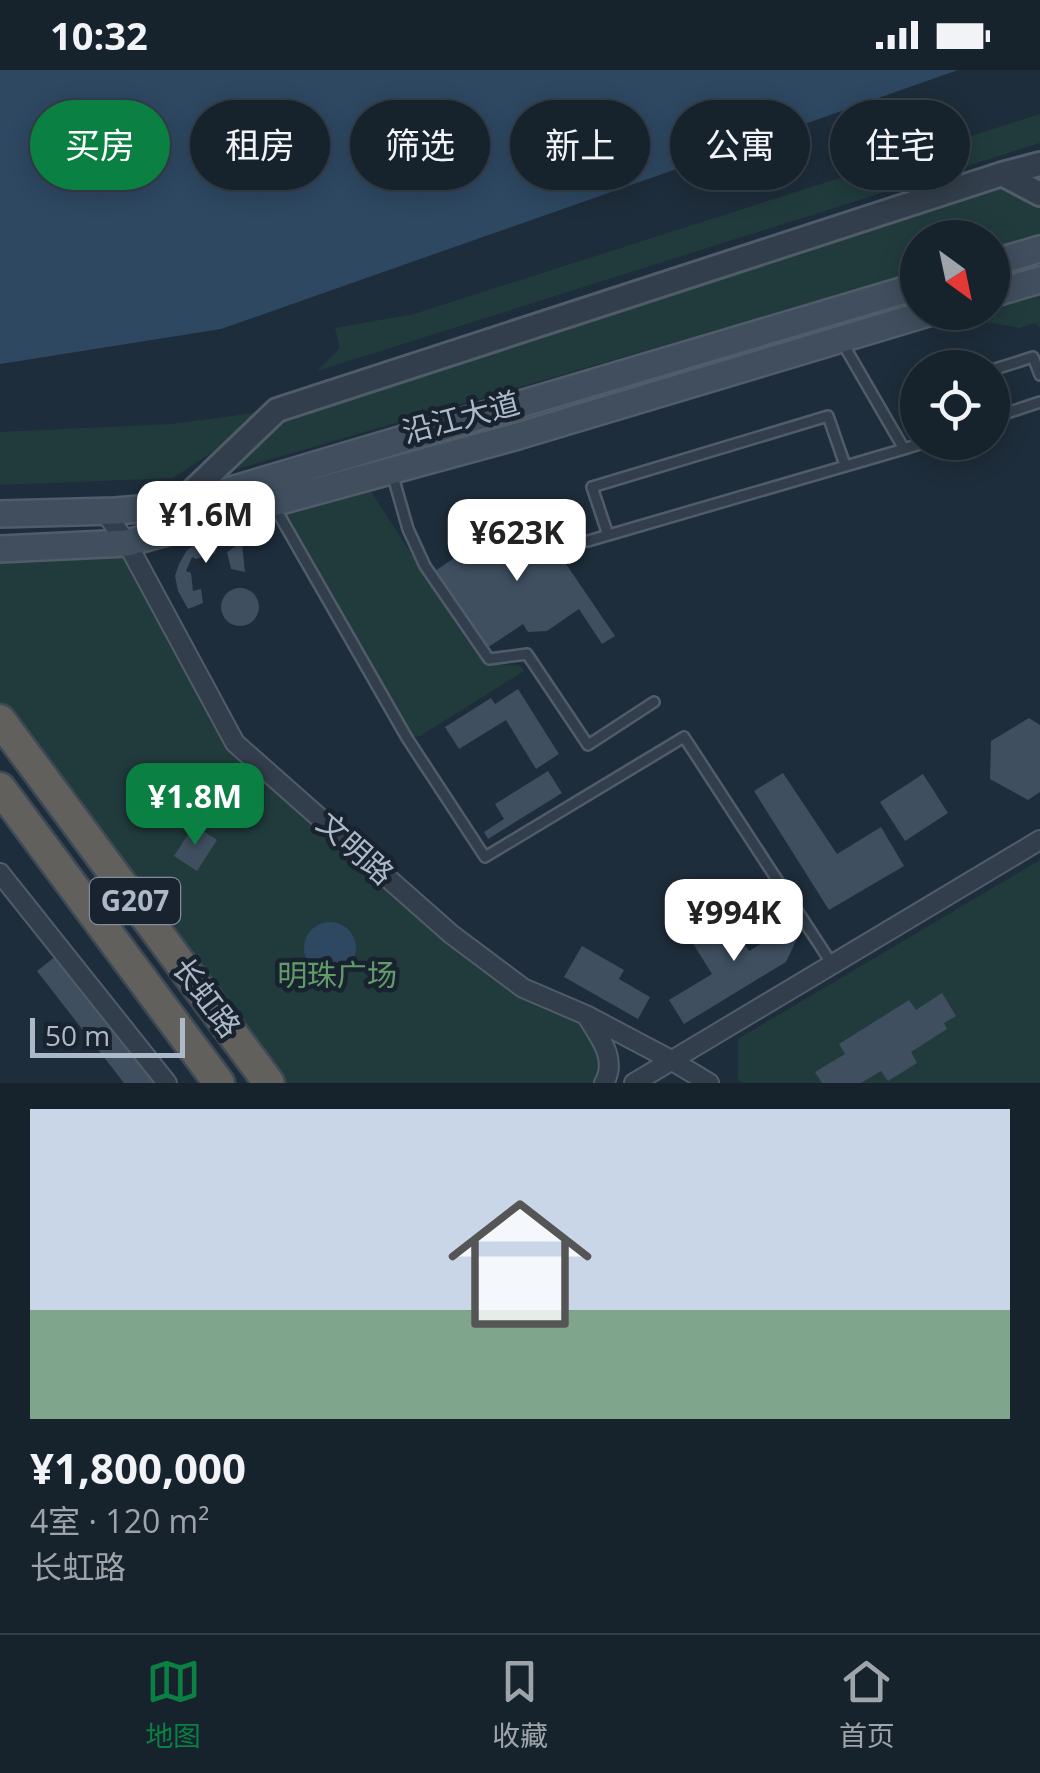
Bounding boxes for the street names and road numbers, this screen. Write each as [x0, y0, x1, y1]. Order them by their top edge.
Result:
street label: 沿江大道 [397, 381, 524, 452]
street label: 文明路 [309, 803, 403, 893]
road number: G207 [90, 878, 180, 924]
street label: 长虹路 [164, 949, 251, 1045]

